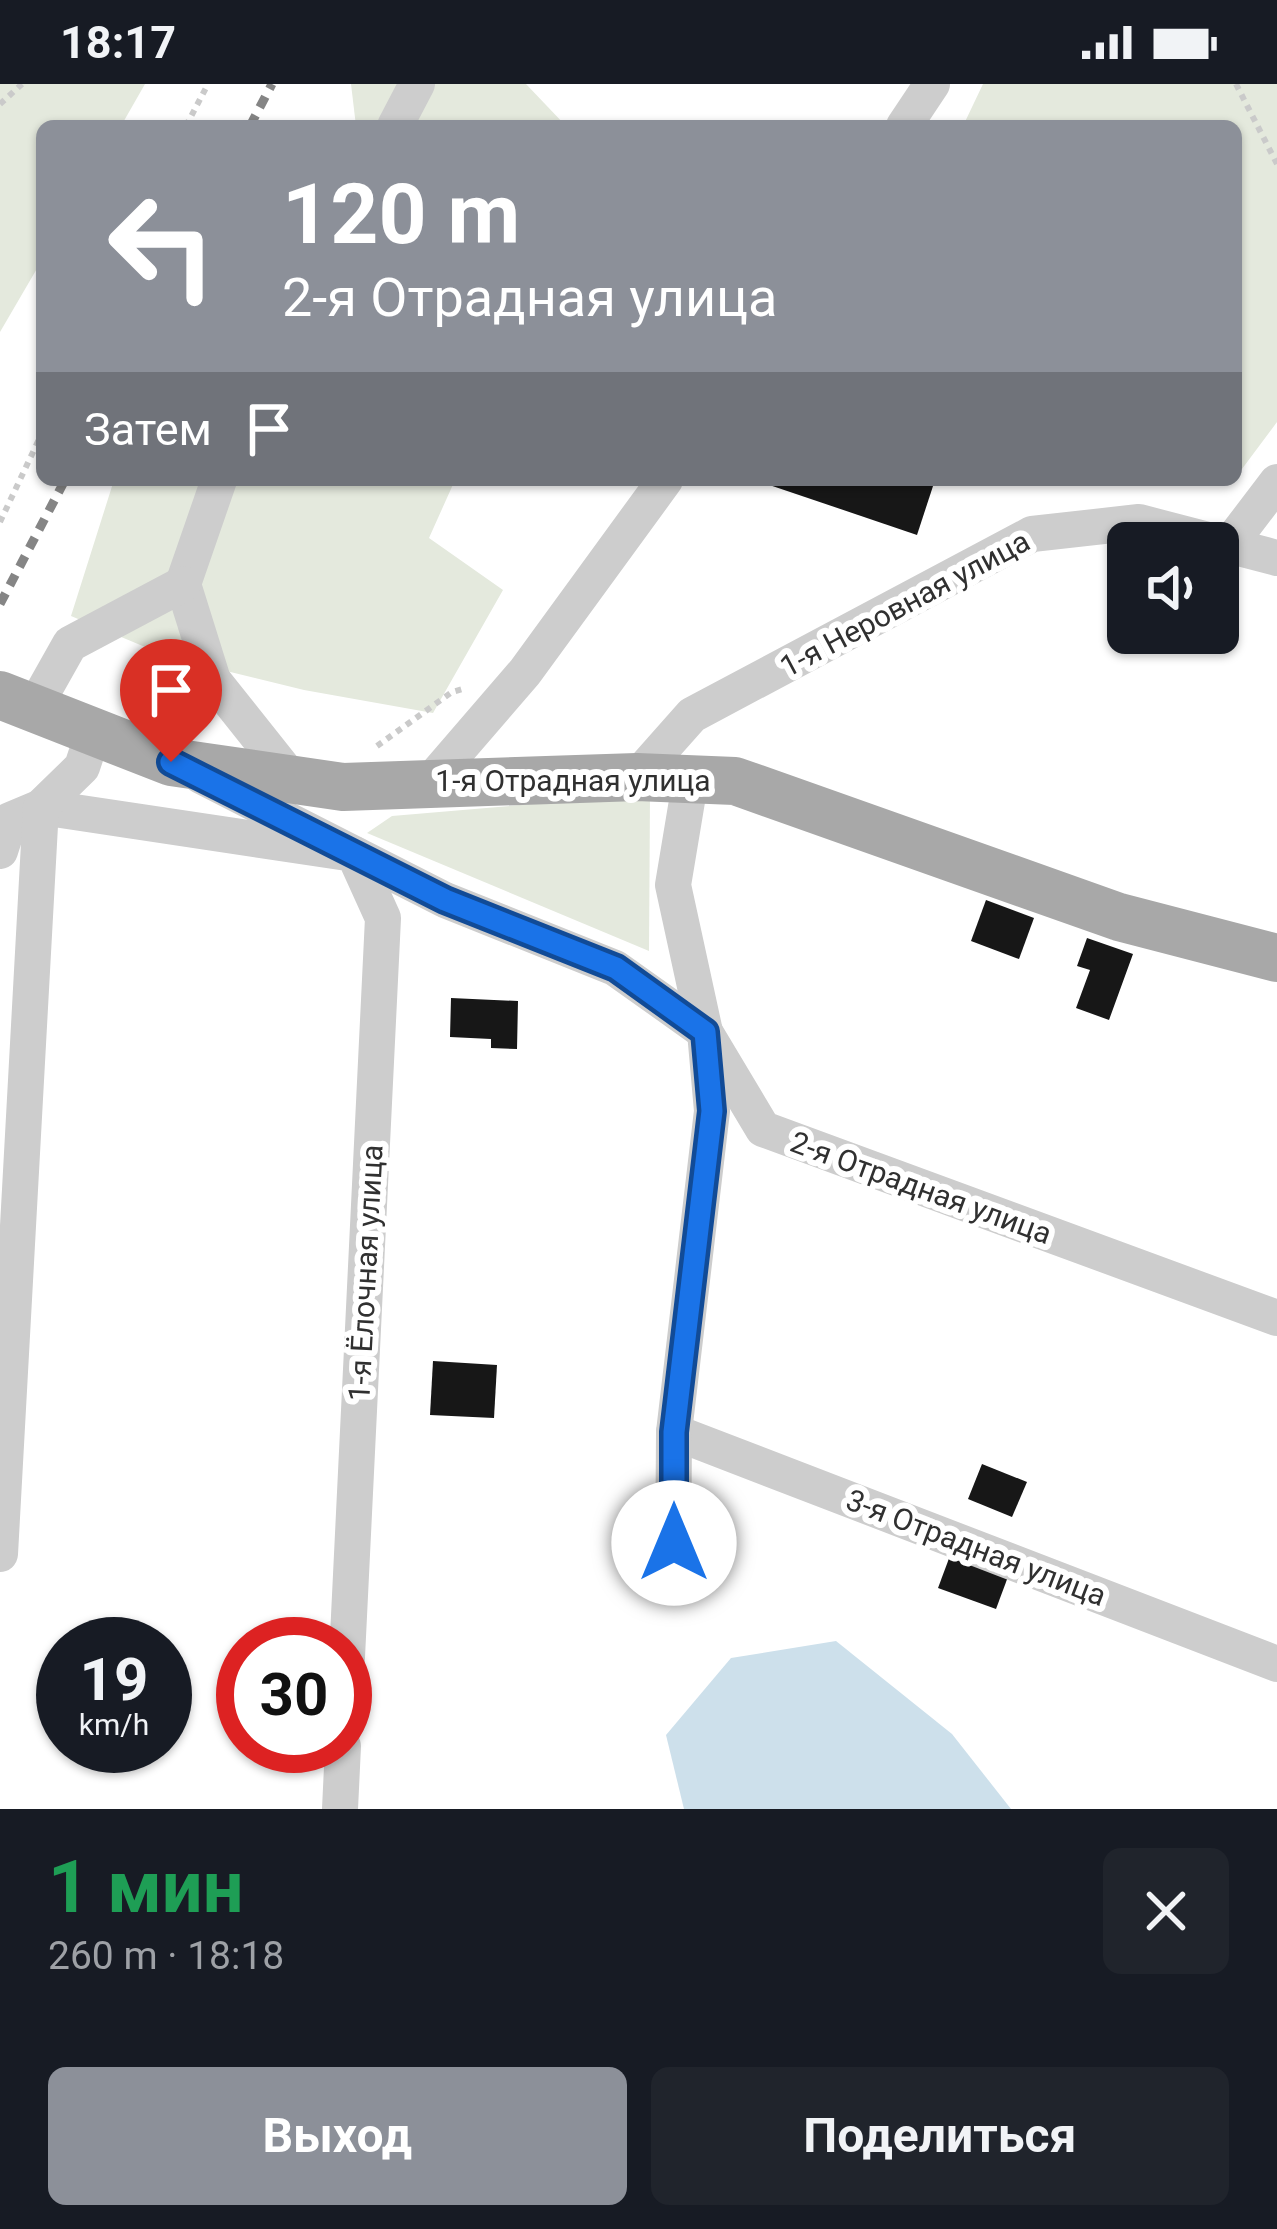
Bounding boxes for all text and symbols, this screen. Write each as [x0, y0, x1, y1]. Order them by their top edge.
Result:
text: 18:17 [60, 16, 176, 69]
text: 120 m [282, 165, 520, 264]
icon: left [84, 168, 240, 324]
text: 2-я Отрадная улица [282, 266, 778, 329]
icon: arrive [236, 396, 302, 462]
text: Затем [84, 403, 212, 456]
map controls [1107, 522, 1239, 654]
button: sound [1107, 522, 1239, 654]
street label: 1-я Неровная улица [774, 523, 1035, 684]
pin [120, 639, 222, 762]
icon: arrive [138, 657, 204, 723]
street label: 1-я Отрадная улица [435, 763, 711, 798]
street label: 2-я Отрадная улица [786, 1124, 1056, 1251]
street label: 1-я Ёлочная улица [341, 1144, 390, 1402]
position arrow [611, 1480, 737, 1606]
street label: 3-я Отрадная улица [841, 1482, 1111, 1613]
speed limit sign: 30 [216, 1617, 372, 1773]
text: 19 [80, 1644, 148, 1715]
text: km/h [79, 1707, 149, 1742]
text: 1 мин [48, 1845, 243, 1930]
button: close [1103, 1848, 1229, 1974]
text: 260 m · 18:18 [48, 1933, 284, 1979]
button: Выход [48, 2067, 627, 2205]
button: Поделиться [651, 2067, 1229, 2205]

